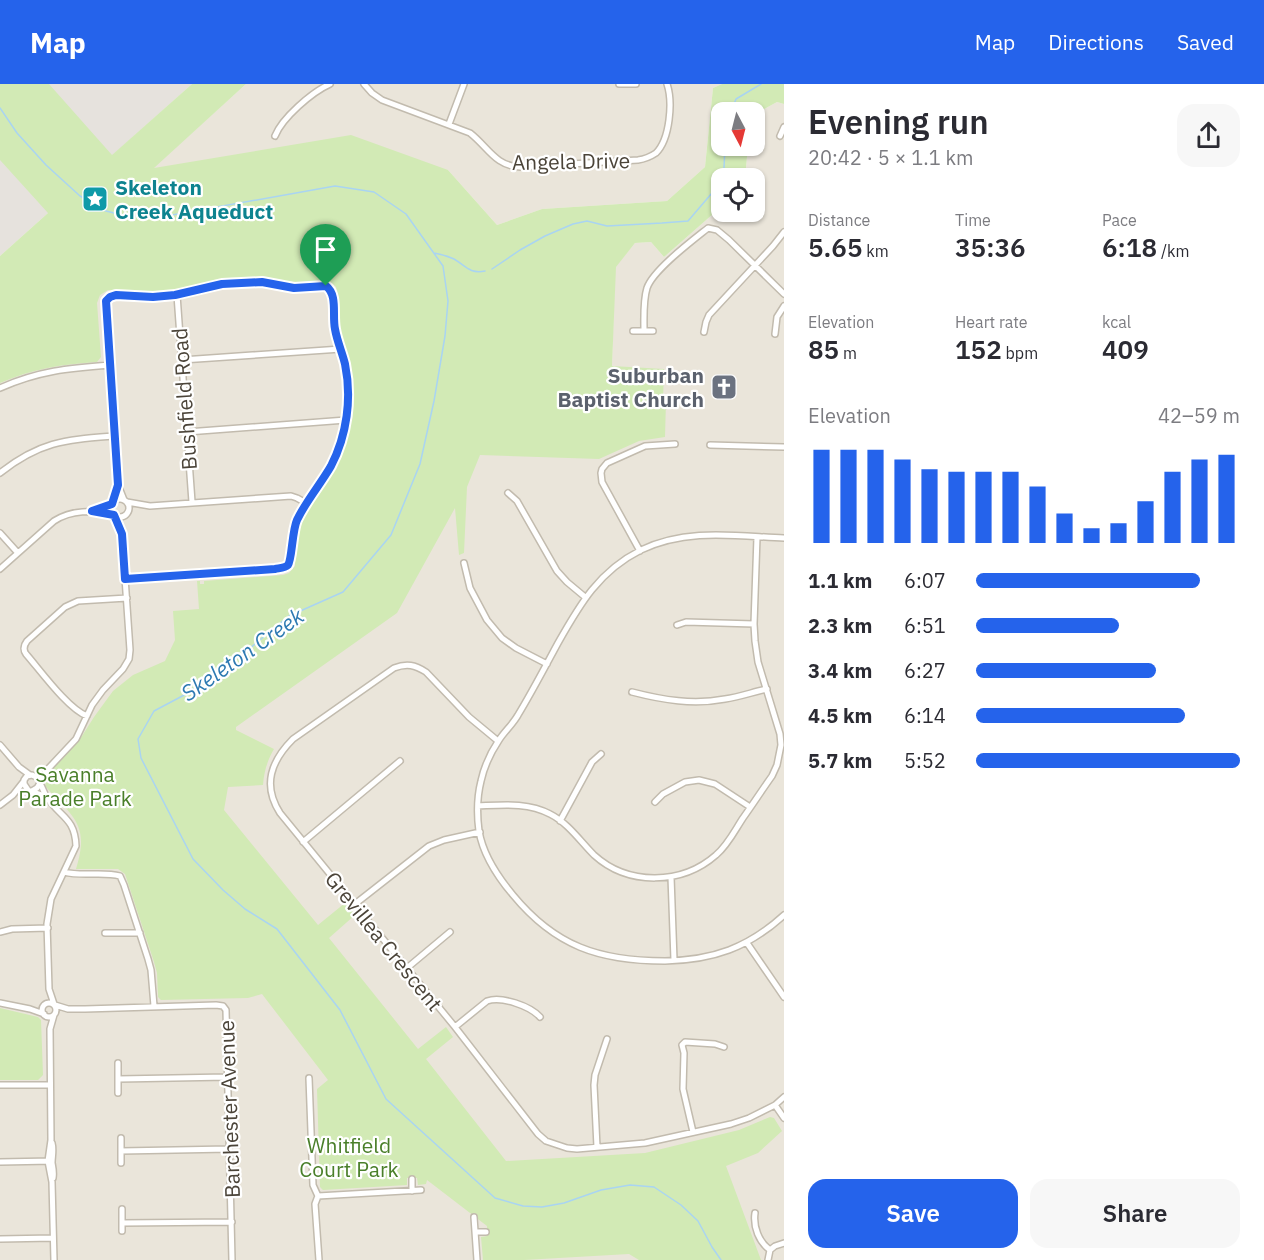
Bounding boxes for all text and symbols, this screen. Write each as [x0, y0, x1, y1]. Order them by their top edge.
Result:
text: Map [30, 24, 86, 61]
text: Map [975, 28, 1015, 56]
text: Directions [1048, 28, 1144, 56]
text: Saved [1177, 28, 1234, 56]
text: Evening run [808, 100, 989, 143]
north arrow [711, 102, 765, 156]
map controls [711, 102, 765, 222]
button: share [1177, 104, 1240, 167]
text: 20:42 · 5 × 1.1 km [808, 144, 973, 171]
street label: Angela Drive [512, 146, 630, 176]
button: locate [711, 168, 765, 222]
place label: Skeleton Creek Aqueduct [115, 173, 273, 225]
place icon: Skeleton Creek Aqueduct [80, 184, 110, 214]
text: Distance [808, 210, 870, 230]
text: Time [955, 210, 991, 230]
text: Pace [1102, 210, 1137, 230]
pin [300, 224, 351, 286]
text: 5.65 [808, 230, 863, 264]
text: 35:36 [955, 230, 1026, 264]
text: 6:18 [1102, 230, 1157, 264]
icon: arrive [309, 233, 342, 266]
text: km [863, 241, 889, 261]
text: /km [1157, 241, 1189, 261]
text: Elevation [808, 312, 874, 332]
text: Heart rate [955, 312, 1028, 332]
text: kcal [1102, 312, 1131, 332]
street label: Bushfield Road [165, 327, 203, 471]
text: 85 [808, 332, 839, 366]
text: 152 [955, 332, 1002, 366]
text: 409 [1102, 332, 1149, 366]
text: m [839, 343, 857, 363]
text: bpm [1002, 343, 1038, 363]
place label: Suburban Baptist Church [557, 361, 704, 413]
church icon: Suburban Baptist Church [709, 372, 739, 402]
text: Elevation [808, 402, 891, 429]
text: 42–59 m [1158, 402, 1240, 429]
text: 1.1 km [808, 567, 872, 594]
text: 6:07 [904, 567, 946, 594]
water label: Skeleton Creek [175, 601, 310, 707]
text: 2.3 km [808, 612, 872, 639]
text: 6:51 [904, 612, 946, 639]
text: 3.4 km [808, 657, 872, 684]
text: 6:27 [904, 657, 946, 684]
text: 4.5 km [808, 702, 872, 729]
text: 6:14 [904, 702, 946, 729]
text: 5.7 km [808, 747, 872, 774]
text: 5:52 [904, 747, 946, 774]
park label: Savanna Parade Park [18, 760, 132, 812]
street label: Grevillea Crescent [319, 865, 449, 1017]
street label: Barchester Avenue [212, 1019, 246, 1199]
park label: Whitfield Court Park [299, 1131, 399, 1183]
button: Save [808, 1179, 1018, 1248]
button: Share [1030, 1179, 1240, 1248]

